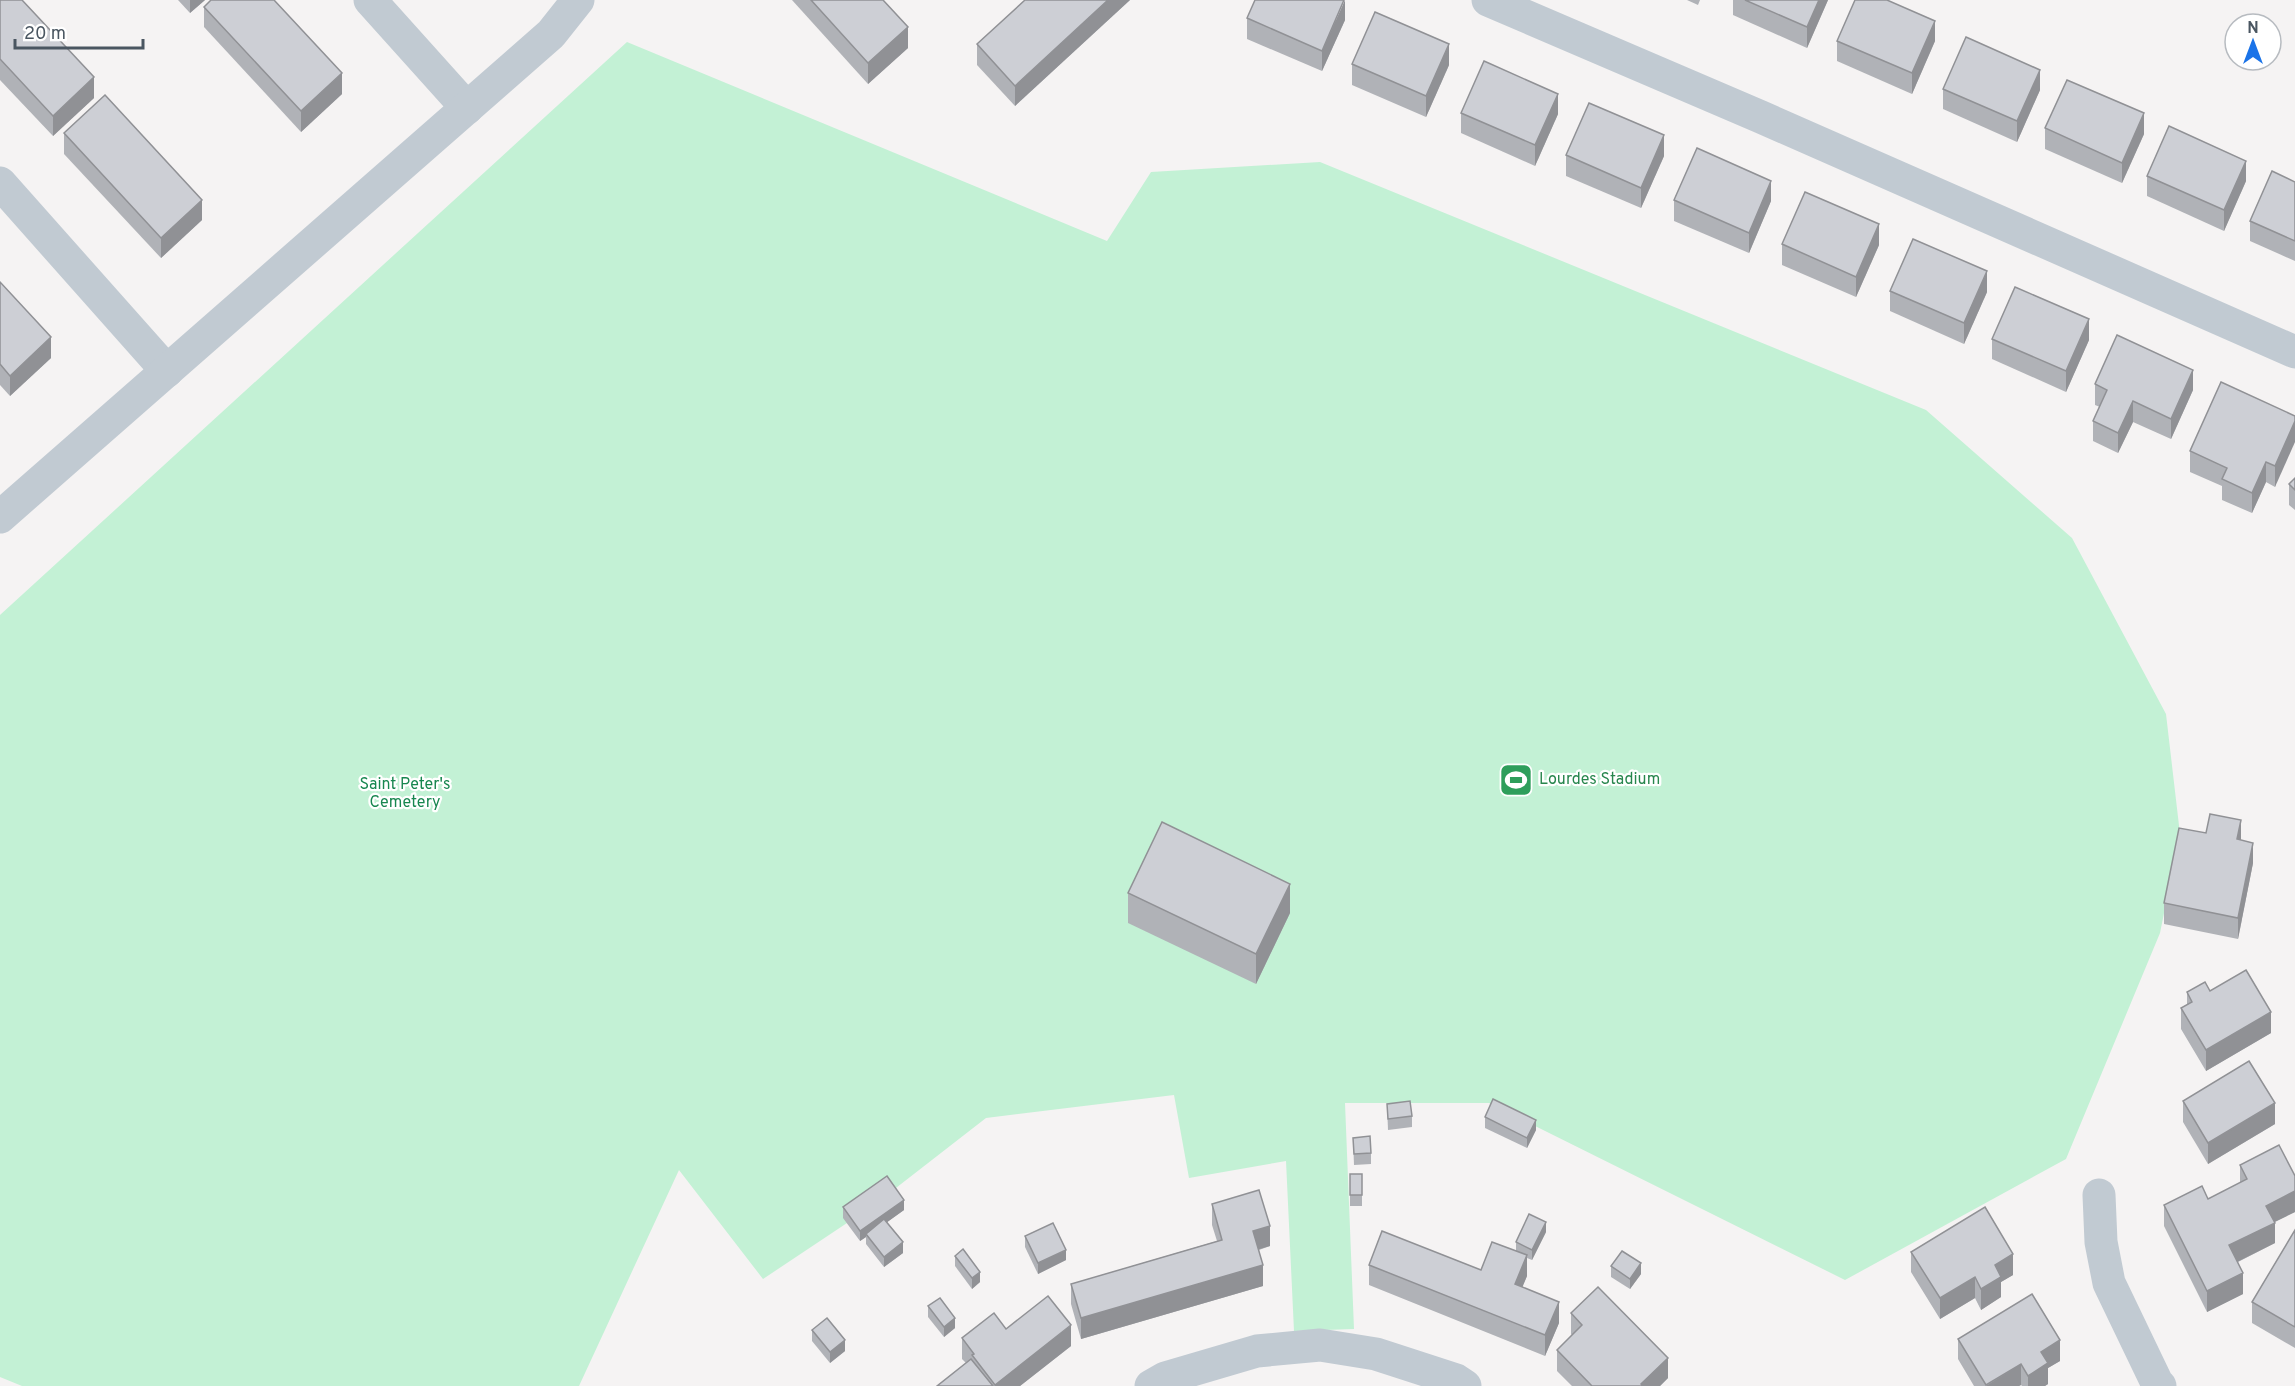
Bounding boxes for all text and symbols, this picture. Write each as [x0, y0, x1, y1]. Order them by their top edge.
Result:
scale bar [15, 12, 142, 50]
north arrow [2223, 12, 2283, 72]
text: N [2247, 19, 2259, 39]
text: 20 m [24, 23, 66, 46]
sports icon: Lourdes Stadium [1498, 762, 1534, 798]
place label: Lourdes Stadium [1539, 770, 1660, 790]
park label: Saint Peter's Cemetery [359, 775, 451, 813]

